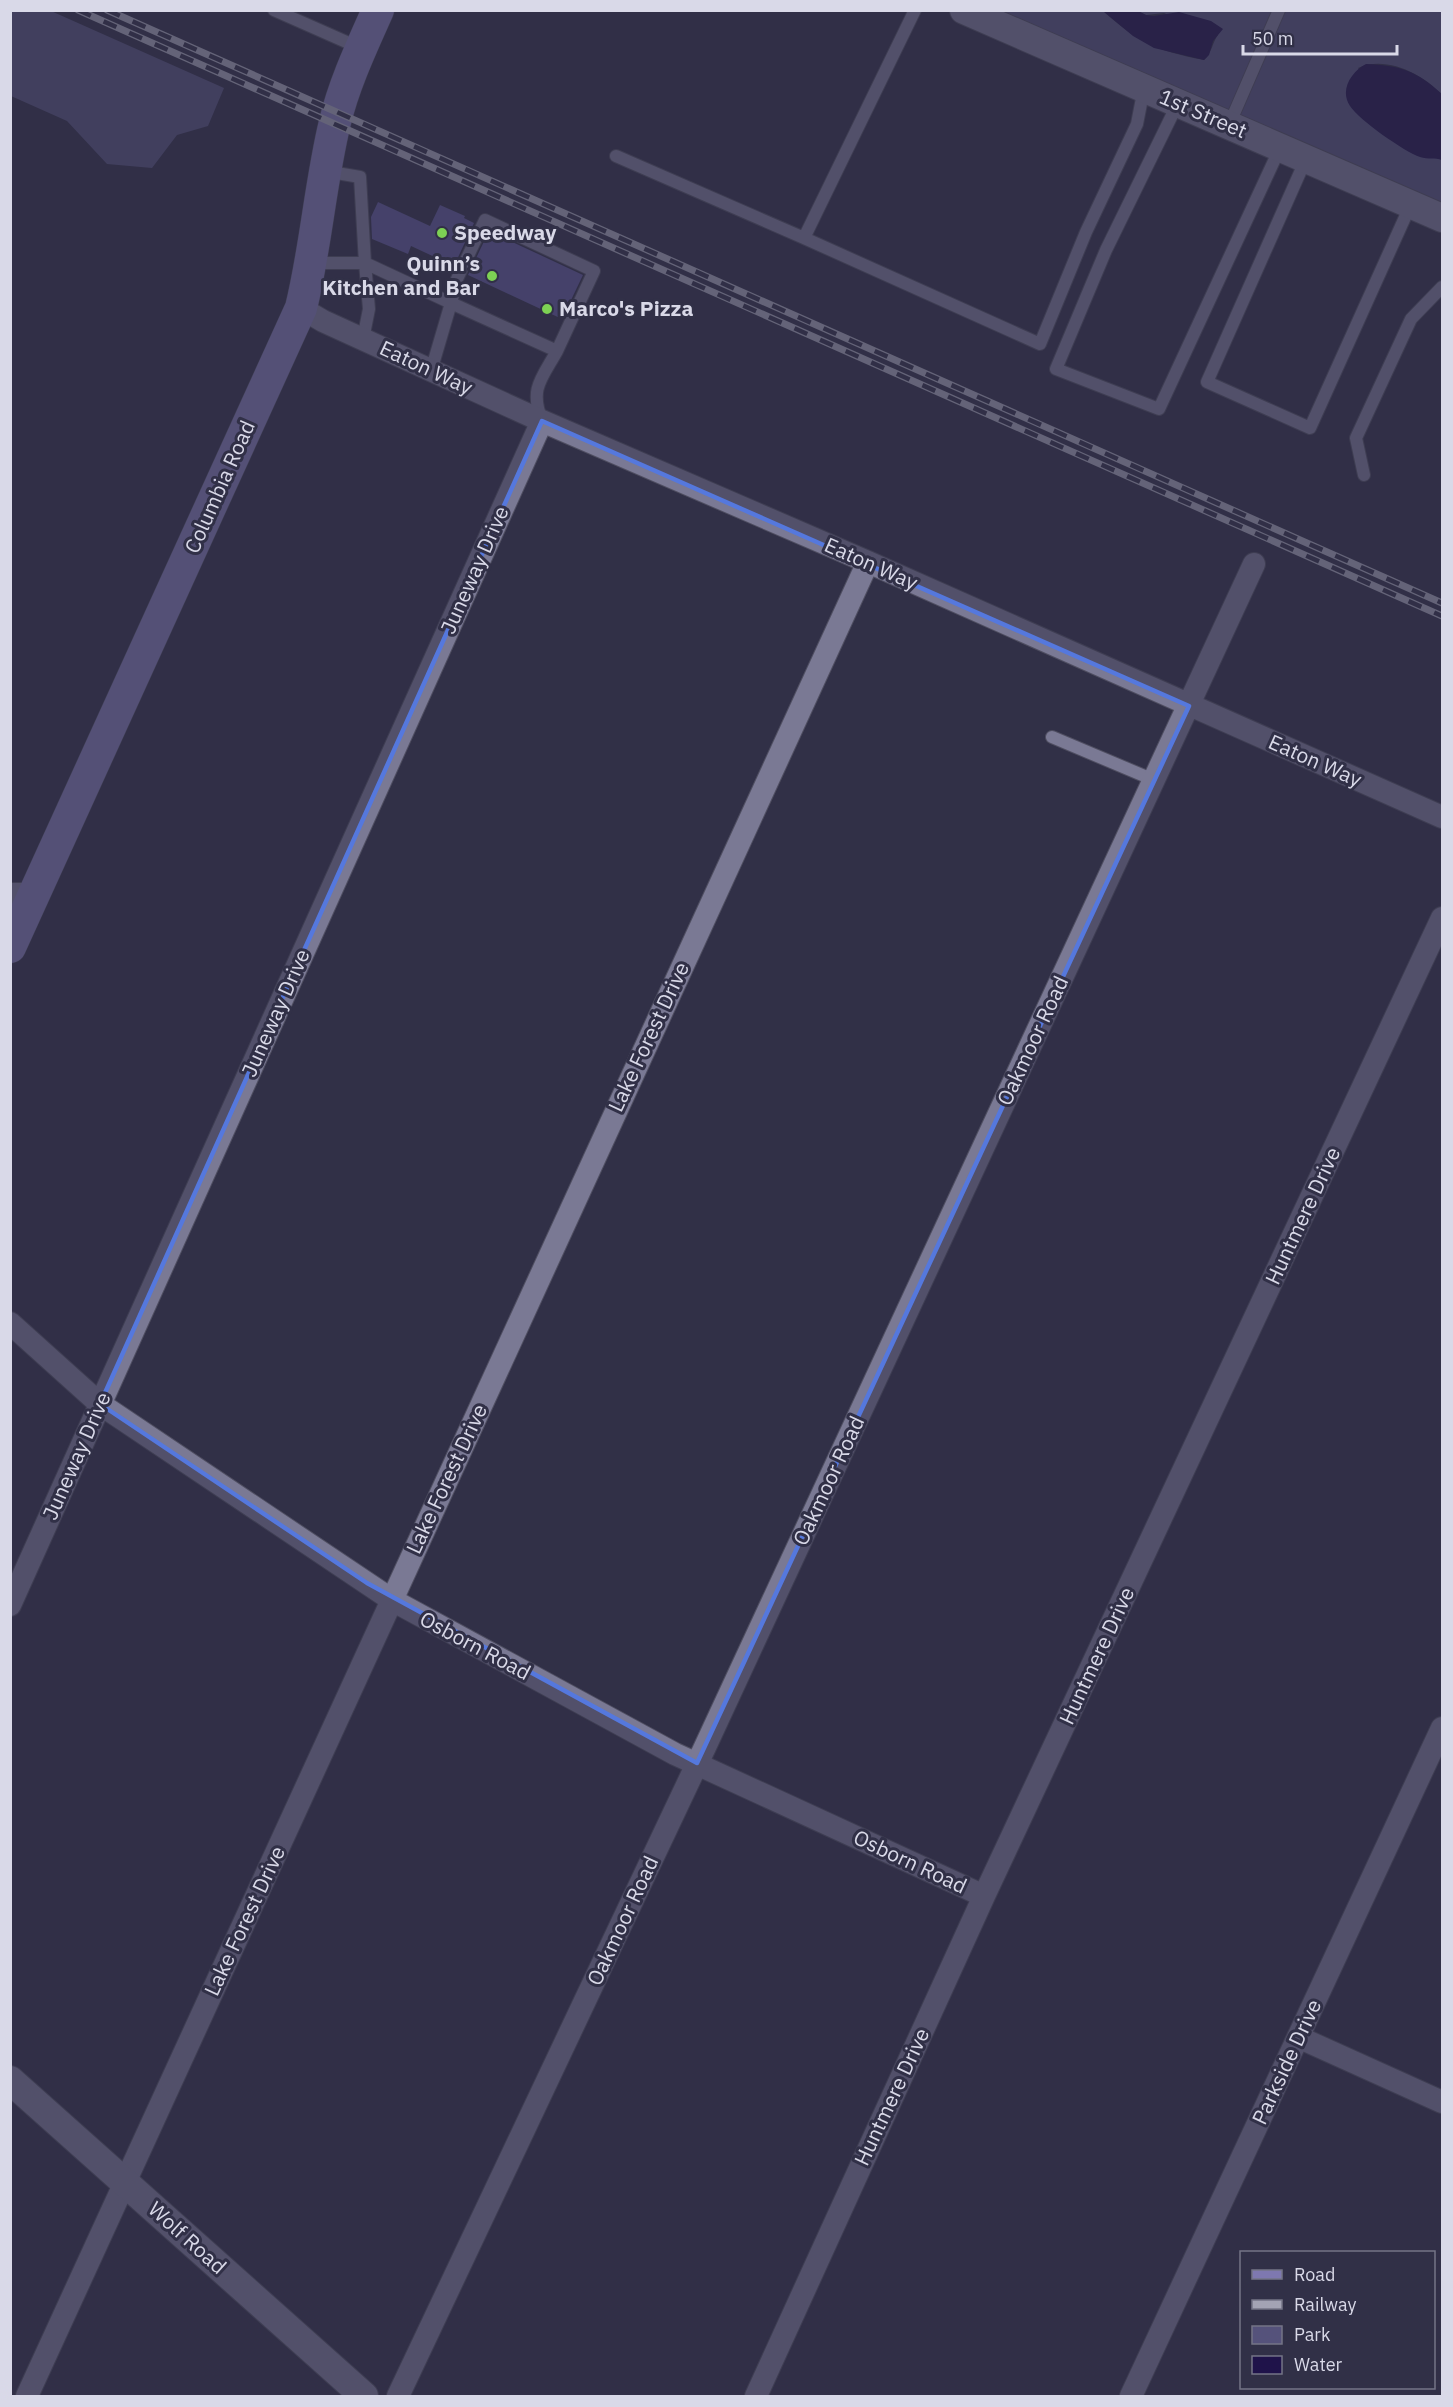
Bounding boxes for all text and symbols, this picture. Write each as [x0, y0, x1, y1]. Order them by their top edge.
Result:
scale bar [1243, 18, 1398, 56]
text: 50 m [1252, 27, 1294, 50]
street label: 1st Street [1155, 82, 1251, 144]
place label: Speedway [454, 218, 557, 246]
marker: Speedway [435, 226, 449, 240]
place label: Quinn’s Kitchen and Bar [322, 249, 481, 301]
marker: Quinn’s Kitchen and Bar [485, 269, 499, 283]
place label: Marco's Pizza [559, 294, 693, 322]
marker: Marco's Pizza [540, 302, 554, 316]
street label: Eaton Way [375, 333, 478, 401]
street label: Columbia Road [177, 416, 261, 557]
street label: Juneway Drive [433, 501, 515, 638]
street label: Eaton Way [820, 530, 923, 596]
street label: Eaton Way [1264, 727, 1367, 793]
street label: Juneway Drive [234, 944, 316, 1081]
street label: Lake Forest Drive [601, 957, 695, 1116]
street label: Oakmoor Road [990, 971, 1074, 1110]
street label: Huntmere Drive [1258, 1142, 1346, 1289]
street label: Juneway Drive [35, 1387, 117, 1524]
street label: Lake Forest Drive [399, 1399, 493, 1558]
street label: Oakmoor Road [786, 1411, 870, 1550]
street label: Huntmere Drive [1052, 1582, 1140, 1729]
street label: Osborn Road [415, 1604, 536, 1686]
street label: Osborn Road [849, 1823, 972, 1900]
street label: Lake Forest Drive [197, 1841, 291, 2000]
street label: Oakmoor Road [580, 1851, 664, 1990]
street label: Parkside Drive [1245, 1994, 1327, 2129]
street label: Huntmere Drive [847, 2023, 935, 2170]
street label: Wolf Road [143, 2195, 233, 2280]
legend [1240, 2251, 1435, 2389]
text: Road [1294, 2263, 1335, 2286]
text: Railway [1294, 2293, 1356, 2316]
text: Park [1294, 2323, 1331, 2346]
text: Water [1294, 2353, 1343, 2376]

